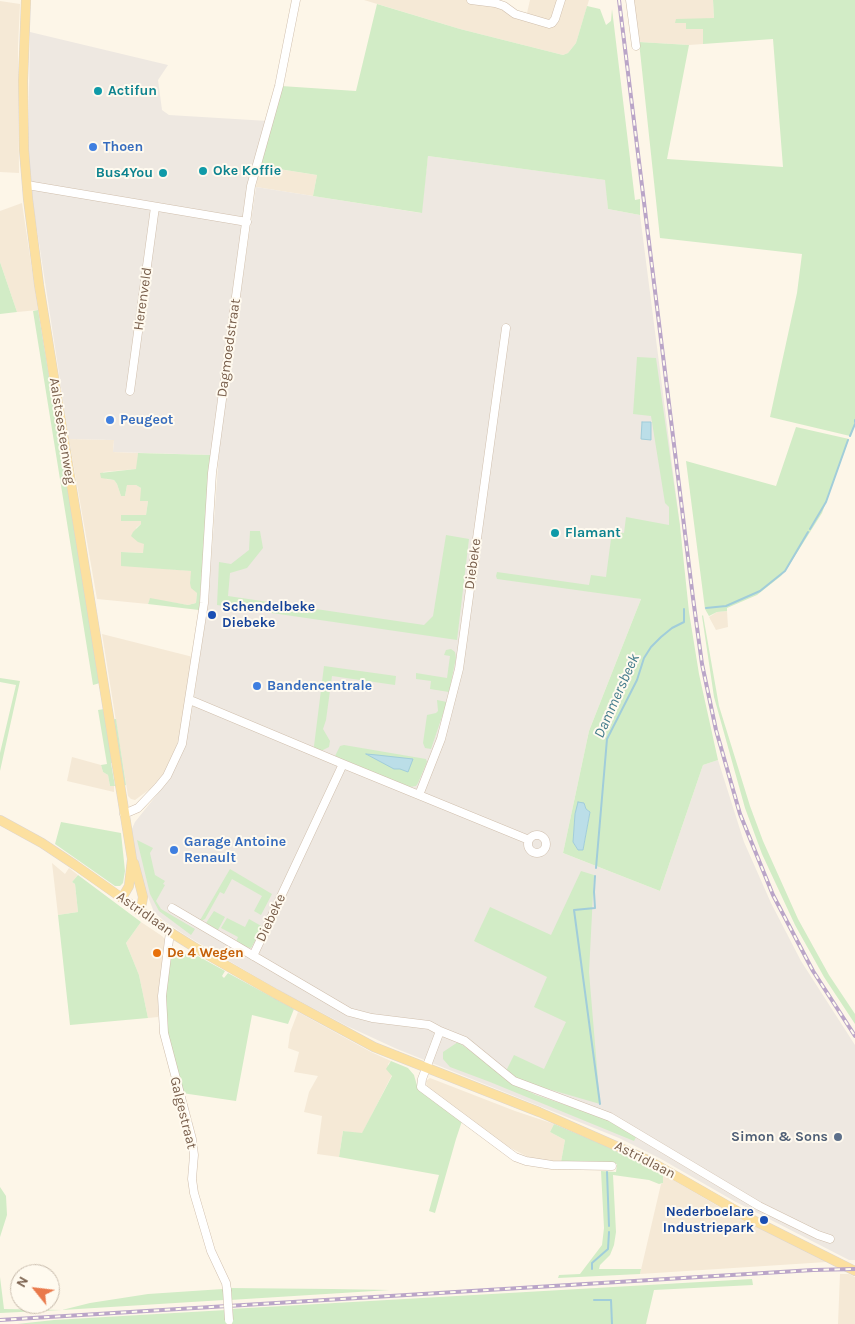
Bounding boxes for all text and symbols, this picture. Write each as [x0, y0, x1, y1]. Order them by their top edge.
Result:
place label: Actifun [108, 83, 157, 99]
marker: Actifun [92, 85, 104, 97]
place label: Thoen [103, 139, 143, 155]
marker: Thoen [87, 141, 99, 153]
place label: Oke Koffie [213, 163, 281, 179]
place label: Bus4You [96, 165, 153, 181]
marker: Oke Koffie [197, 165, 209, 177]
marker: Bus4You [157, 167, 169, 179]
street label: Herenveld [130, 266, 156, 332]
street label: Dagmoedstraat [214, 298, 244, 398]
street label: Aalstsesteenweg [45, 377, 79, 485]
place label: Peugeot [120, 412, 173, 428]
marker: Peugeot [104, 414, 116, 426]
place label: Flamant [565, 525, 621, 541]
marker: Flamant [549, 527, 561, 539]
street label: Diebeke [461, 537, 485, 591]
place label: Schendelbeke Diebeke [222, 599, 315, 632]
marker: Schendelbeke Diebeke [206, 609, 218, 621]
water label: Dammersbeek [590, 651, 644, 741]
place label: Bandencentrale [267, 678, 372, 694]
marker: Bandencentrale [251, 680, 263, 692]
place label: Garage Antoine Renault [184, 834, 286, 866]
marker: Garage Antoine Renault [168, 844, 180, 856]
street label: Astridlaan [113, 888, 177, 940]
street label: Diebeke [253, 891, 289, 945]
place label: De 4 Wegen [167, 945, 244, 961]
marker: De 4 Wegen [151, 947, 163, 959]
street label: Galgestraat [166, 1075, 200, 1151]
place label: Simon & Sons [731, 1129, 828, 1145]
marker: Simon & Sons [832, 1131, 844, 1143]
street label: Astridlaan [612, 1138, 678, 1182]
place label: Nederboelare Industriepark [663, 1204, 754, 1236]
marker: Nederboelare Industriepark [758, 1214, 770, 1226]
north arrow [10, 1264, 60, 1314]
text: N [12, 1273, 32, 1290]

